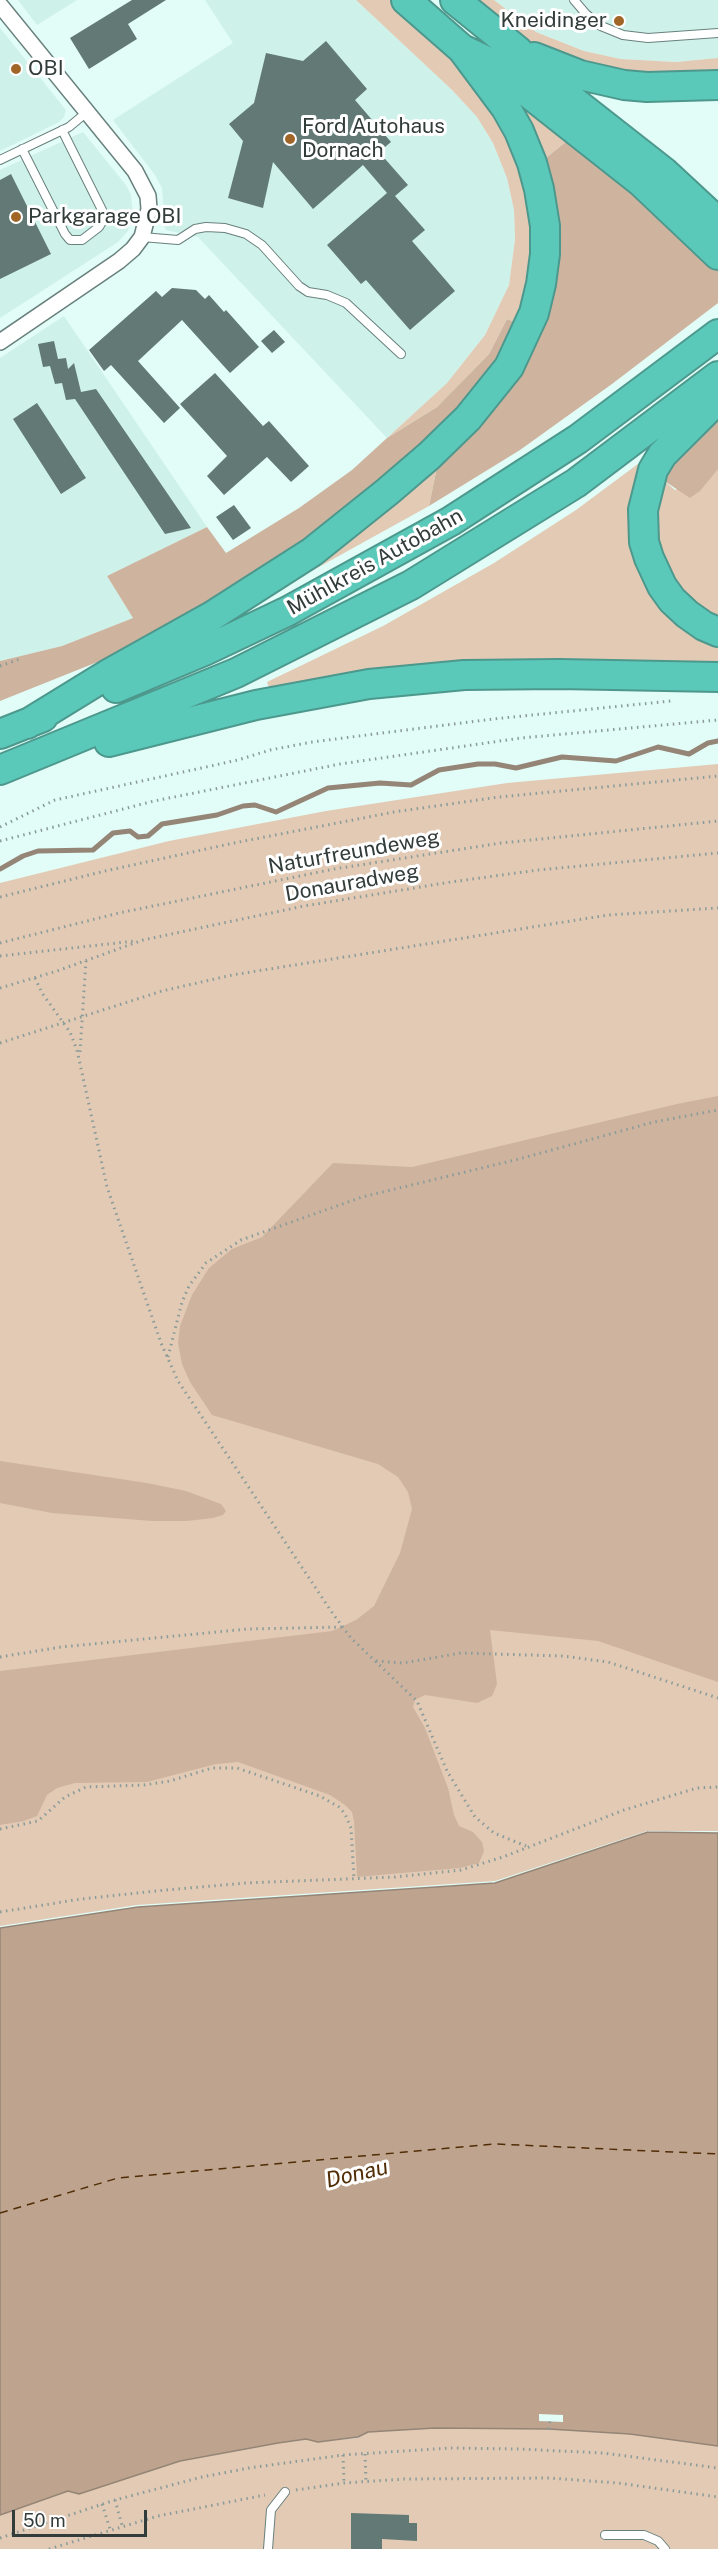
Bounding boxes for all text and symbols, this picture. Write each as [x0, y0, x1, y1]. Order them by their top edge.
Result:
place label: Kneidinger [501, 8, 607, 34]
marker: Kneidinger [612, 14, 626, 28]
place label: OBI [28, 56, 64, 82]
marker: OBI [9, 62, 23, 76]
place label: Ford Autohaus Dornach [302, 114, 445, 164]
marker: Ford Autohaus Dornach [283, 132, 297, 146]
place label: Parkgarage OBI [28, 204, 181, 230]
marker: Parkgarage OBI [9, 210, 23, 224]
street label: Mühlkreis Autobahn [283, 503, 467, 621]
street label: Naturfreundeweg [266, 825, 442, 879]
street label: Donauradweg [283, 859, 421, 907]
water label: Donau [323, 2154, 391, 2194]
scale bar [15, 2498, 150, 2536]
text: 50 m [23, 2510, 66, 2531]

